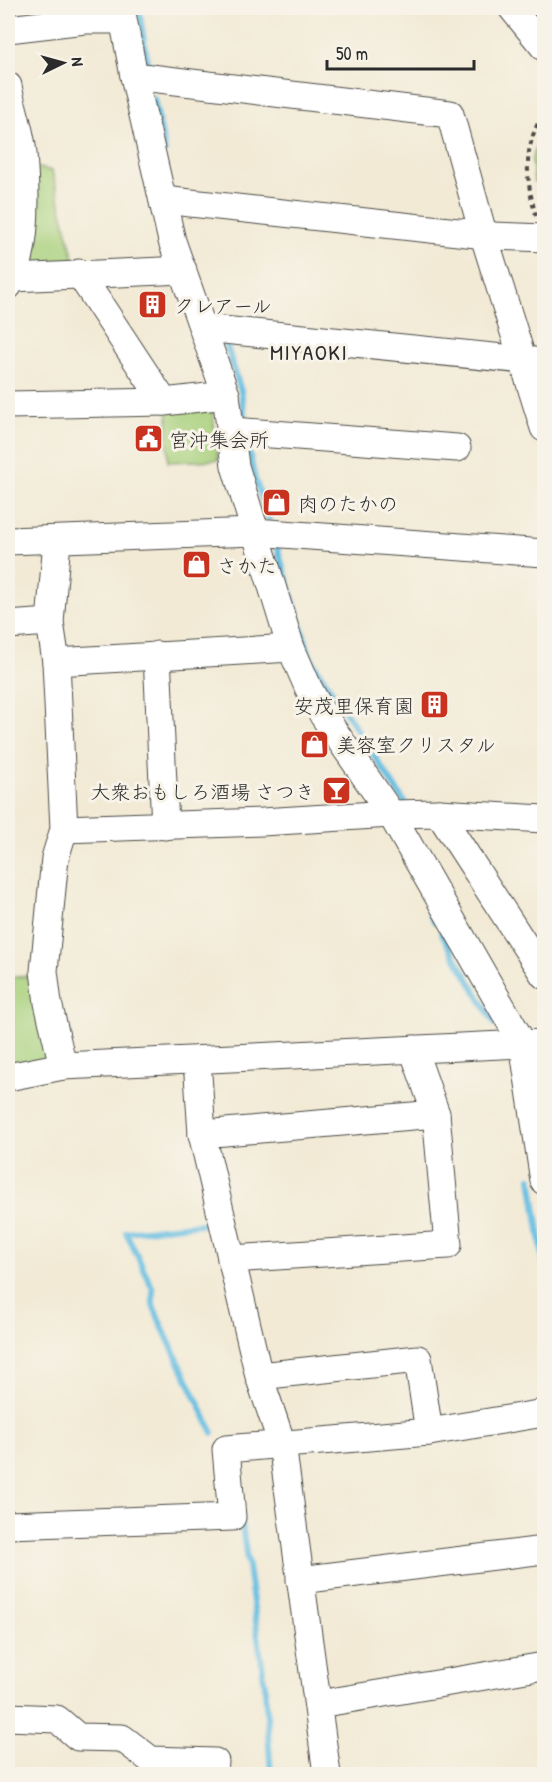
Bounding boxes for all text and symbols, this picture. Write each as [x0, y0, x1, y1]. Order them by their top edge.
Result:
north arrow [33, 33, 93, 93]
scale bar [327, 33, 474, 71]
text: 50 m [336, 41, 368, 66]
text: N [67, 56, 89, 67]
building icon: クレアール [137, 289, 169, 321]
place label: クレアール [174, 292, 272, 319]
district label: MIYAOKI [270, 337, 348, 367]
public building icon: 宮沖集会所 [132, 423, 164, 455]
place label: 宮沖集会所 [169, 426, 269, 453]
shop icon: 肉のたかの [261, 487, 293, 519]
place label: 肉のたかの [298, 490, 398, 517]
shop icon: さかた [180, 549, 212, 581]
place label: さかた [217, 552, 277, 579]
building icon: 安茂里保育園 [419, 689, 451, 721]
place label: 安茂里保育園 [294, 692, 414, 719]
shop icon: 美容室クリスタル [299, 728, 331, 760]
place label: 美容室クリスタル [336, 731, 496, 758]
bar icon: 大衆おもしろ酒場 さつき [320, 775, 352, 807]
place label: 大衆おもしろ酒場 さつき [90, 778, 315, 805]

